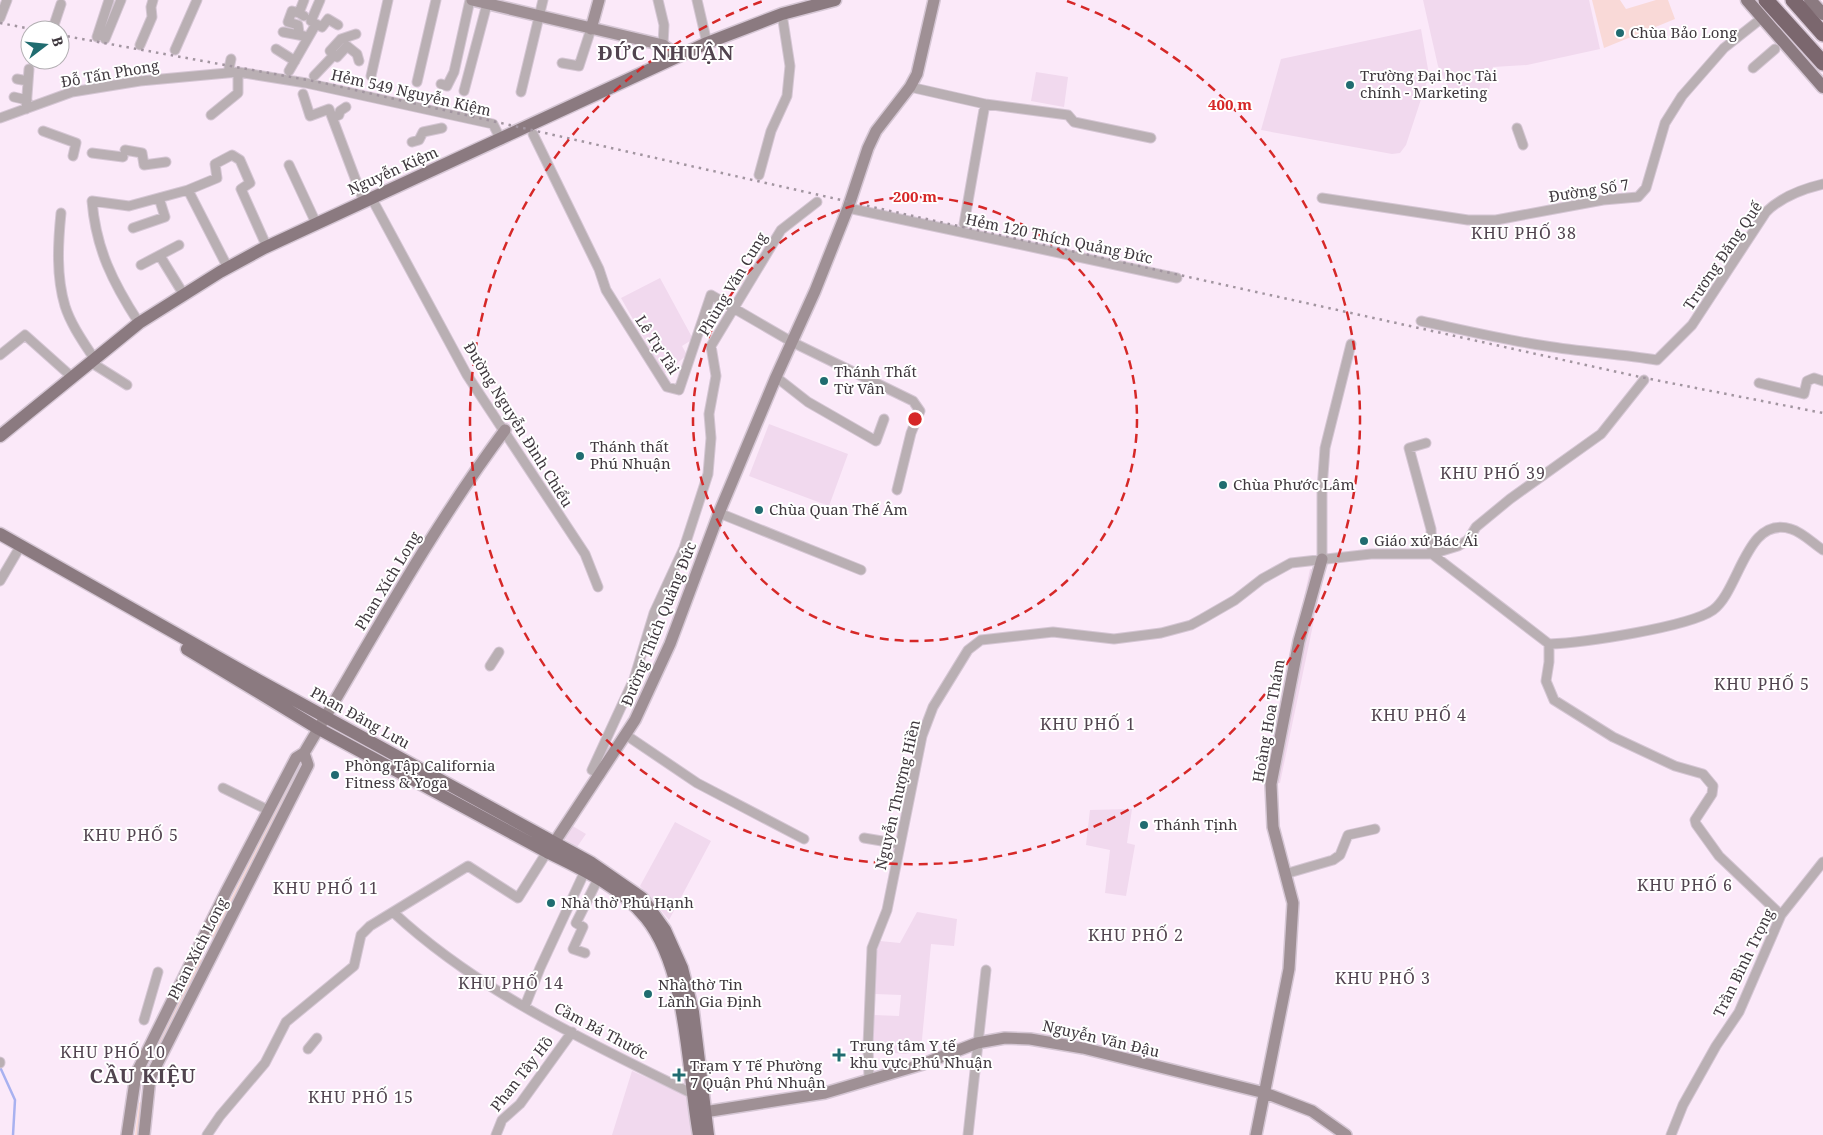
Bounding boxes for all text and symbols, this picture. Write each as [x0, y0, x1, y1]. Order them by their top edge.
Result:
north arrow [20, 20, 70, 70]
place label: Chùa Bảo Long [1630, 22, 1737, 42]
marker: Chùa Bảo Long [1614, 27, 1626, 39]
text: B [48, 34, 68, 48]
district label: ĐỨC NHUẬN [597, 39, 735, 66]
street label: Đỗ Tấn Phong [59, 55, 160, 91]
street label: Hẻm 549 Nguyễn Kiệm [329, 64, 493, 120]
place label: Trường Đại học Tài chính - Marketing [1360, 65, 1497, 102]
marker: Trường Đại học Tài chính - Marketing [1344, 79, 1356, 91]
text: 400 m [1208, 94, 1252, 114]
street label: Nguyễn Kiệm [344, 141, 441, 199]
street label: Đường Số 7 [1547, 174, 1631, 206]
text: 200 m [893, 186, 937, 206]
street label: Trương Đăng Quế [1678, 196, 1767, 314]
street label: Hẻm 120 Thích Quảng Đức [964, 208, 1154, 268]
district label: KHU PHỐ 38 [1471, 222, 1577, 244]
street label: Phùng Văn Cung [693, 228, 771, 339]
street label: Lê Tự Tài [631, 311, 684, 378]
street label: Đường Nguyễn Đình Chiểu [460, 338, 578, 511]
place label: Thánh Thất Từ Vân [834, 361, 917, 398]
marker: Thánh Thất Từ Vân [818, 375, 830, 387]
centre of rings [906, 410, 924, 428]
place label: Thánh thất Phú Nhuận [590, 436, 671, 473]
marker: Thánh thất Phú Nhuận [574, 450, 586, 462]
district label: KHU PHỐ 39 [1440, 462, 1546, 484]
place label: Chùa Phước Lâm [1233, 474, 1355, 494]
marker: Chùa Phước Lâm [1217, 479, 1229, 491]
place label: Chùa Quan Thế Âm [769, 499, 908, 519]
marker: Chùa Quan Thế Âm [753, 504, 765, 516]
street label: Phan Xích Long [350, 527, 425, 634]
place label: Giáo xứ Bác Ái [1374, 530, 1478, 550]
marker: Giáo xứ Bác Ái [1358, 535, 1370, 547]
street label: Đường Thích Quảng Đức [616, 538, 700, 709]
street label: Hoàng Hoa Thám [1247, 658, 1289, 784]
district label: KHU PHỐ 5 [1714, 673, 1810, 695]
street label: Phan Đăng Lưu [307, 682, 414, 753]
district label: KHU PHỐ 4 [1371, 704, 1467, 726]
district label: KHU PHỐ 1 [1040, 713, 1136, 735]
street label: Nguyễn Thượng Hiền [870, 717, 924, 872]
place label: Phòng Tập California Fitness & Yoga [345, 755, 495, 792]
marker: Phòng Tập California Fitness & Yoga [329, 769, 341, 781]
place label: Thánh Tịnh [1154, 814, 1238, 834]
marker: Thánh Tịnh [1138, 819, 1150, 831]
district label: KHU PHỐ 5 [83, 824, 179, 846]
district label: KHU PHỐ 6 [1637, 874, 1733, 896]
district label: KHU PHỐ 11 [273, 877, 379, 899]
place label: Nhà thờ Phú Hạnh [561, 892, 694, 912]
street label: Phan Xích Long [163, 894, 231, 1003]
marker: Nhà thờ Phú Hạnh [545, 897, 557, 909]
street label: Trần Bình Trọng [1708, 905, 1778, 1020]
district label: KHU PHỐ 2 [1088, 924, 1184, 946]
district label: KHU PHỐ 3 [1335, 967, 1431, 989]
district label: KHU PHỐ 14 [458, 972, 564, 994]
place label: Nhà thờ Tin Lành Gia Định [658, 974, 762, 1011]
marker: Nhà thờ Tin Lành Gia Định [642, 988, 654, 1000]
street label: Cầm Bá Thước [551, 997, 652, 1063]
street label: Nguyễn Văn Đậu [1041, 1015, 1162, 1061]
street label: Phan Tây Hồ [485, 1032, 557, 1115]
place label: Trung tâm Y tế khu vực Phú Nhuận [850, 1035, 993, 1072]
district label: KHU PHỐ 10 [60, 1041, 166, 1063]
marker: Trung tâm Y tế khu vực Phú Nhuận [832, 1048, 846, 1062]
place label: Trạm Y Tế Phường 7 Quận Phú Nhuận [690, 1055, 826, 1092]
district label: CẦU KIỆU [90, 1062, 196, 1089]
marker: Trạm Y Tế Phường 7 Quận Phú Nhuận [672, 1068, 686, 1082]
district label: KHU PHỐ 15 [308, 1086, 414, 1108]

